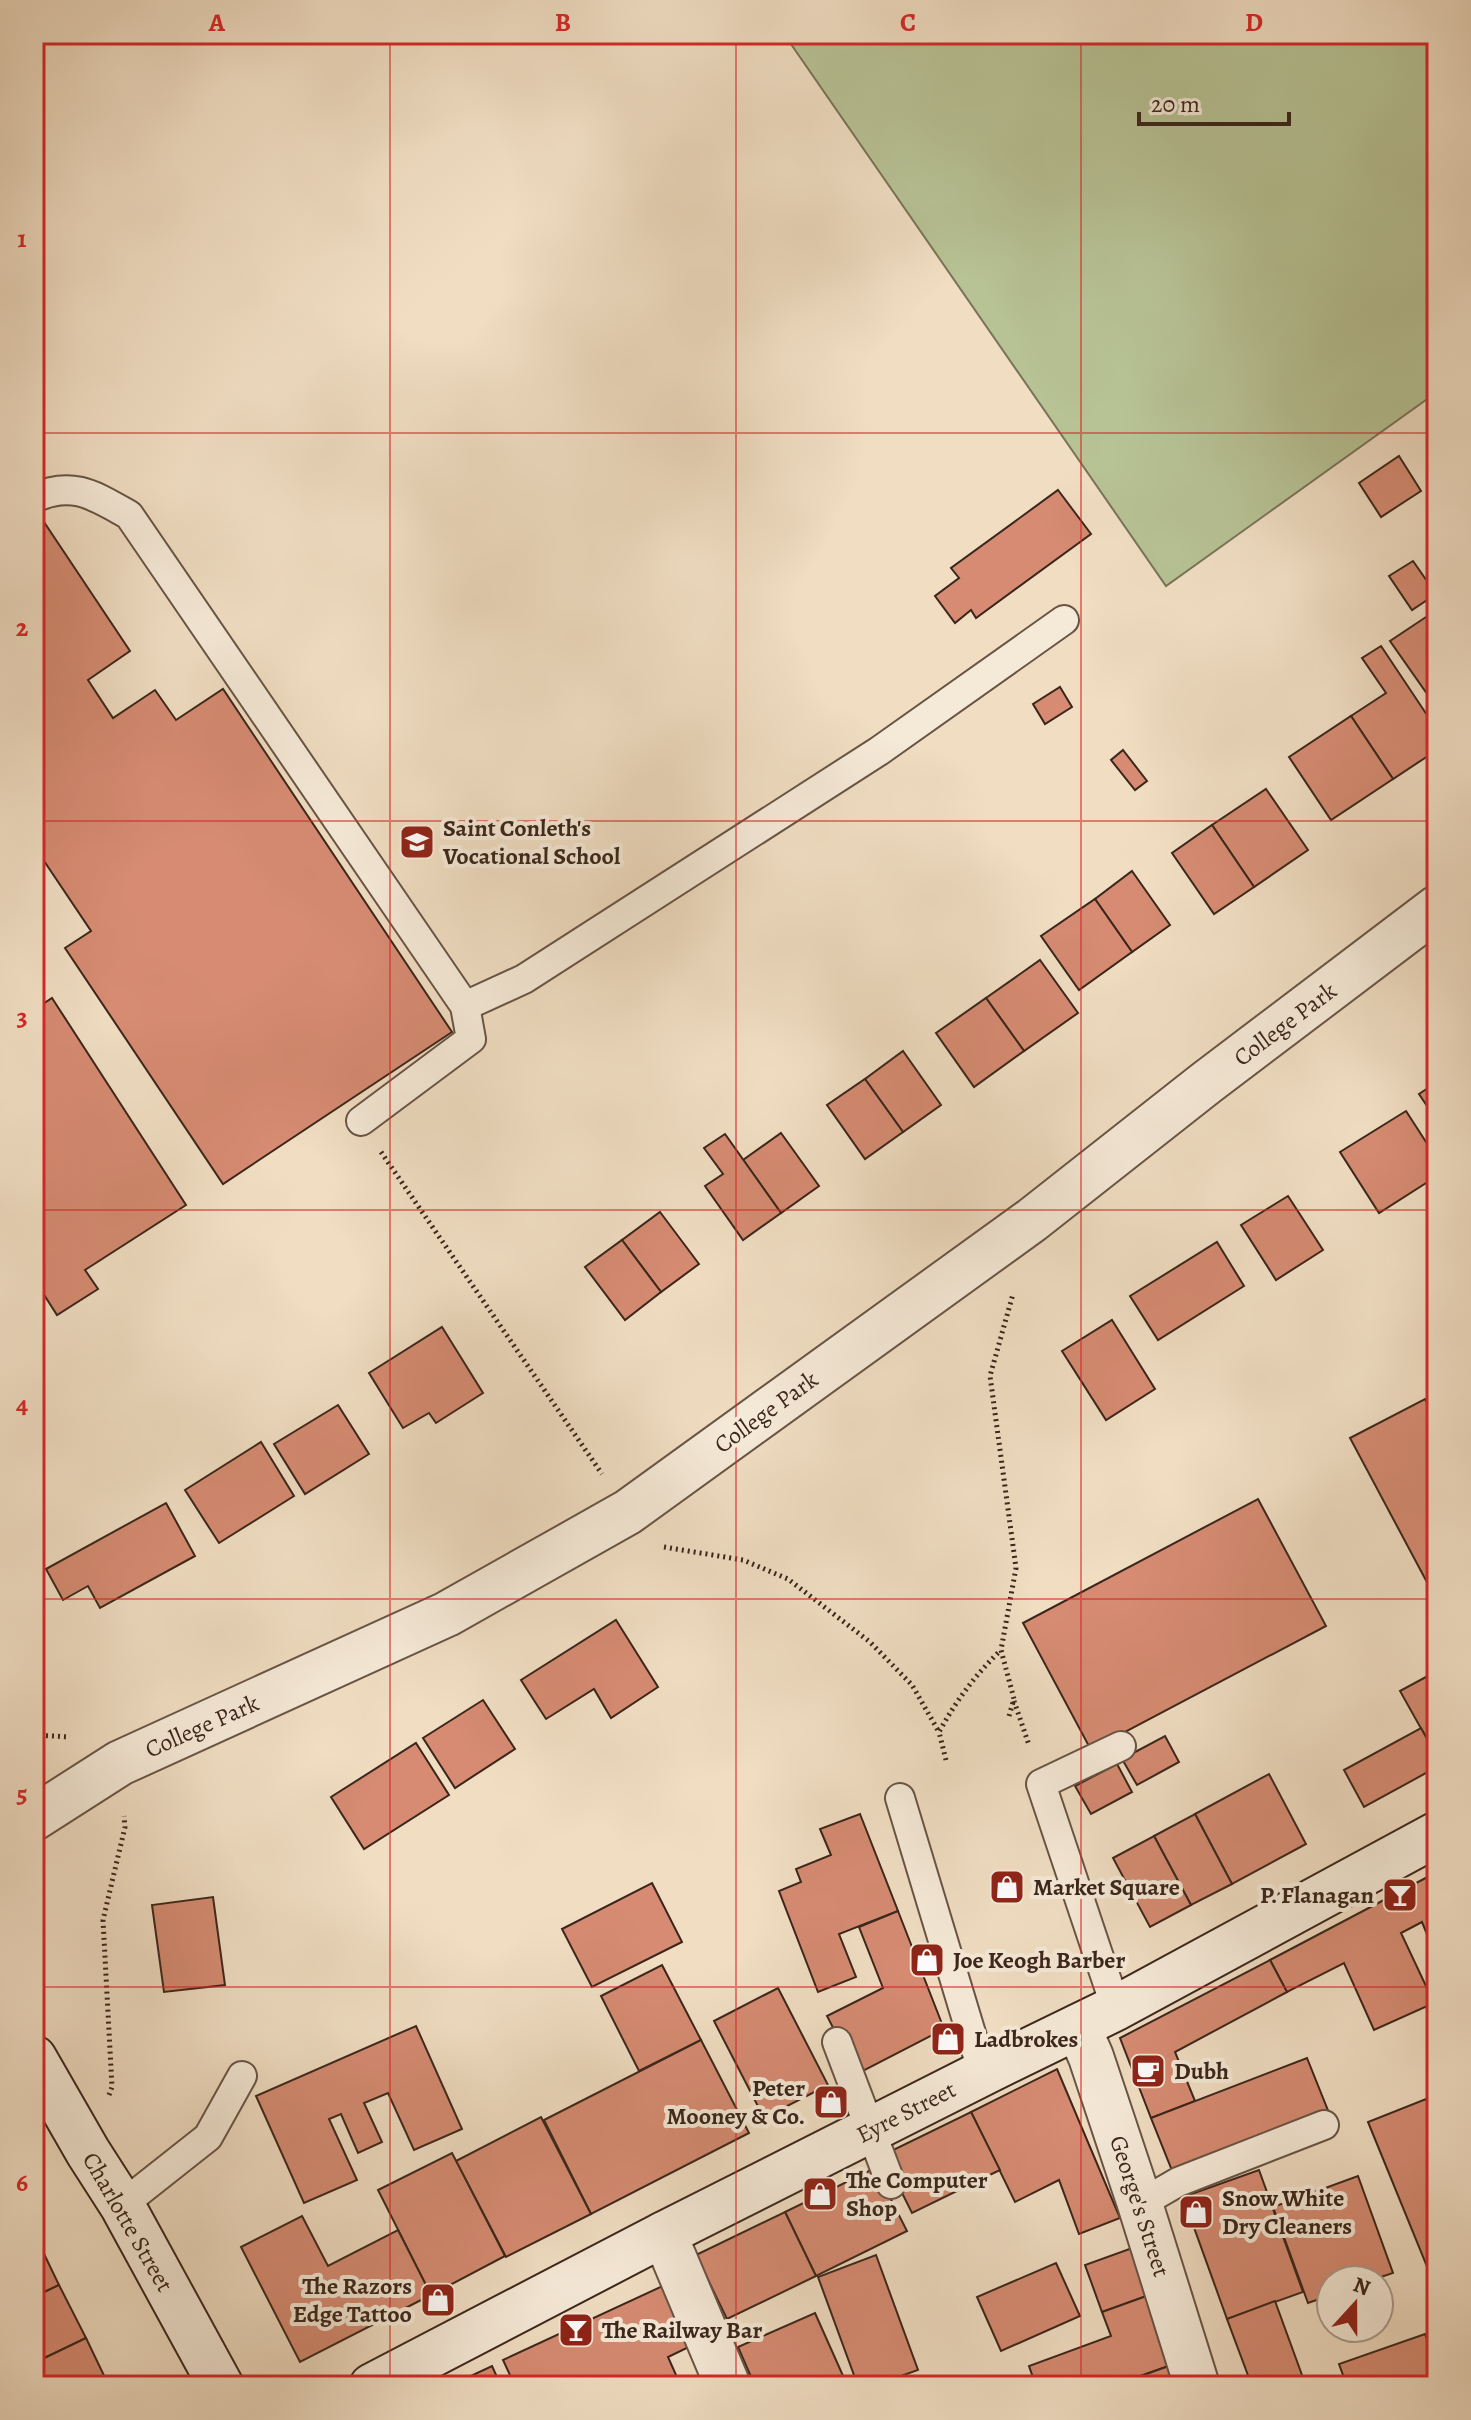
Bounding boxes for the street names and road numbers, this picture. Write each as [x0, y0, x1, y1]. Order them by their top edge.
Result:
street label: College Park [1227, 975, 1343, 1073]
street label: College Park [708, 1363, 825, 1461]
street label: College Park [140, 1687, 264, 1765]
street label: Eyre Street [851, 2073, 961, 2151]
street label: George's Street [1102, 2131, 1178, 2281]
street label: Charlotte Street [75, 2146, 181, 2298]

